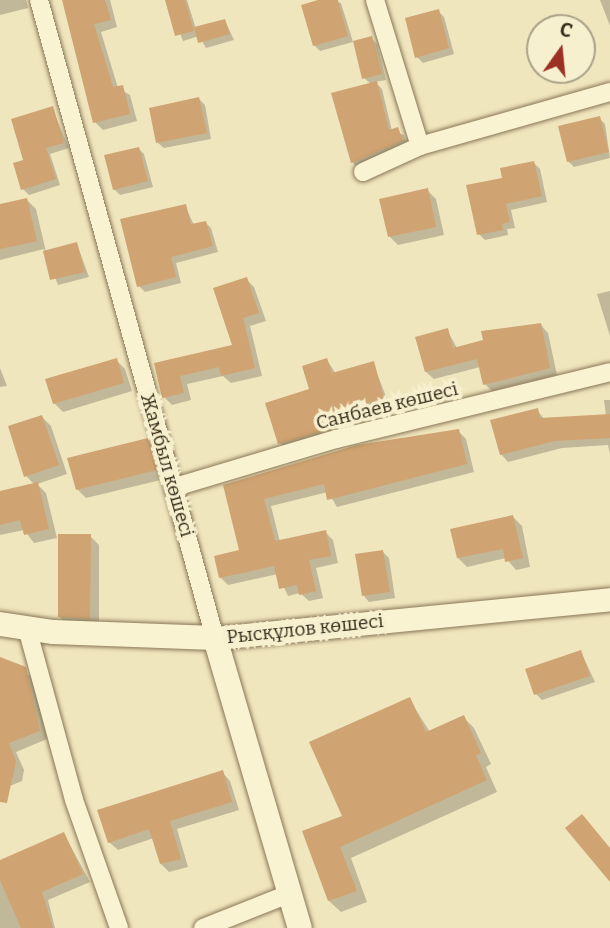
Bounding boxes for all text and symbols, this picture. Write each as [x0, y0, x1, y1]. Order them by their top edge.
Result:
north arrow [526, 14, 596, 84]
text: С [557, 17, 575, 43]
street label: Санбаев көшесі [314, 377, 460, 435]
street label: Жамбыл көшесі [136, 390, 198, 540]
street label: Рысқұлов көшесі [225, 609, 385, 649]

